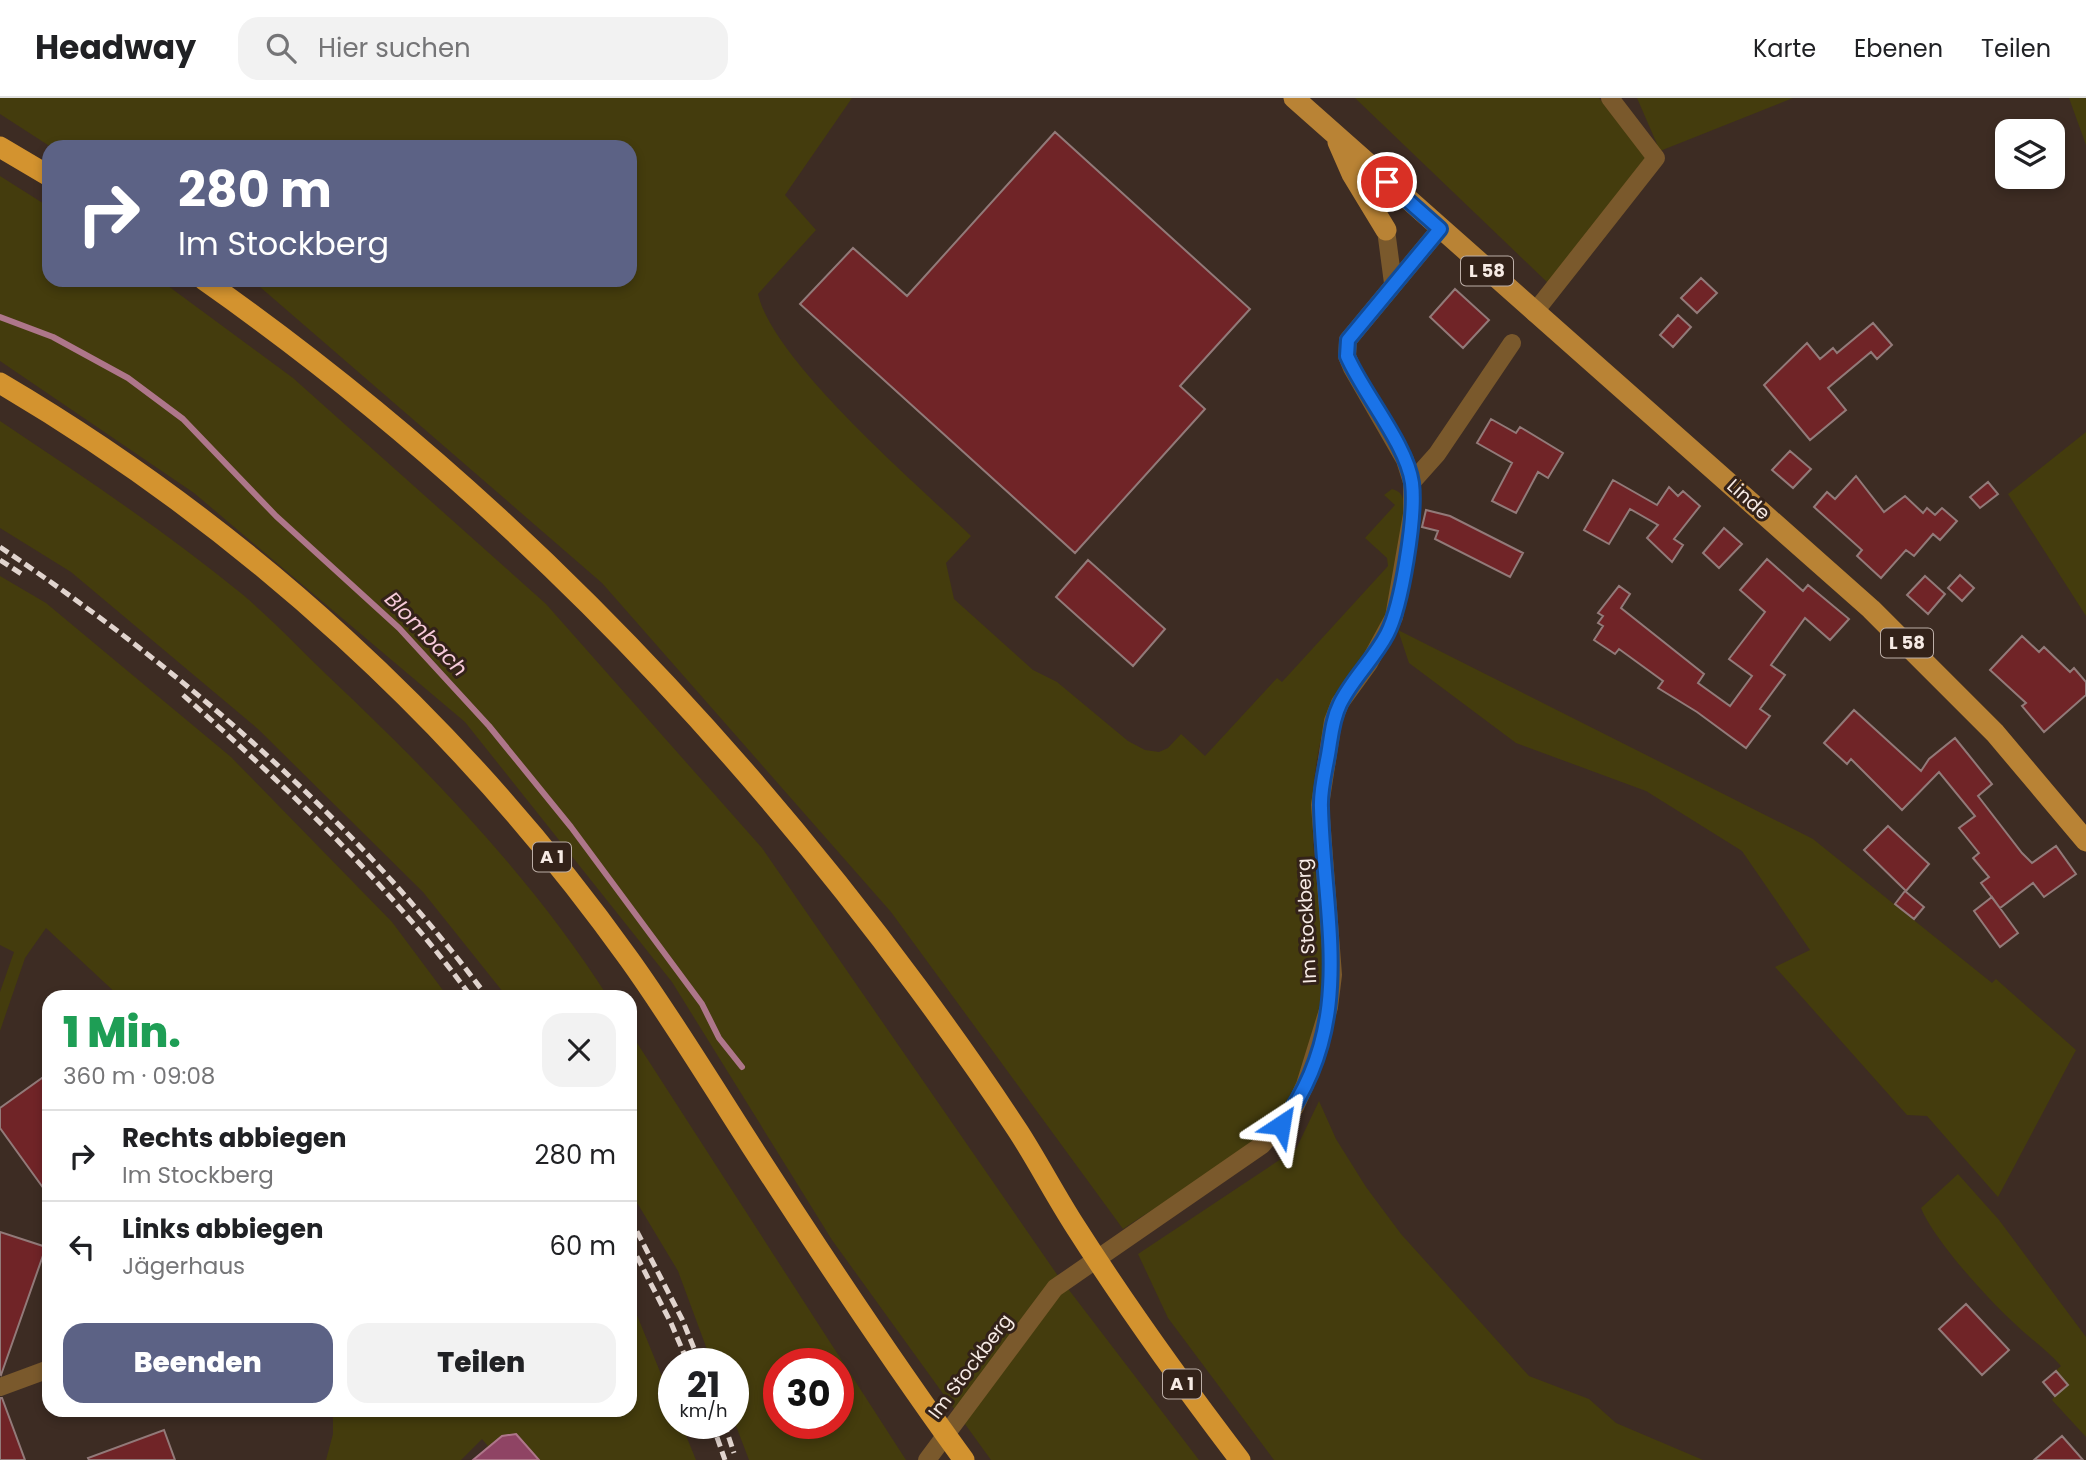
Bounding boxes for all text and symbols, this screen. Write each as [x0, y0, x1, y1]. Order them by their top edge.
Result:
search box [238, 17, 728, 80]
text: Headway [35, 24, 196, 71]
icon: search [262, 29, 300, 67]
text: Hier suchen [318, 30, 471, 66]
text: Karte [1753, 32, 1816, 65]
text: Ebenen [1854, 32, 1943, 65]
text: Teilen [1981, 32, 2051, 65]
map controls [1995, 119, 2065, 189]
button: layers [1995, 119, 2065, 189]
pin [1357, 152, 1417, 212]
text: 280 m [178, 156, 332, 224]
icon: arrive [1368, 163, 1406, 201]
icon: right [63, 168, 154, 259]
text: Im Stockberg [178, 221, 389, 266]
road number: L 58 [1461, 256, 1513, 286]
street label: Linde [1721, 473, 1776, 526]
water label: Blombach [379, 585, 474, 682]
road number: L 58 [1881, 628, 1933, 658]
road number: A 1 [533, 842, 571, 872]
street label: Im Stockberg [1290, 858, 1323, 984]
text: 1 Min. [63, 1003, 181, 1062]
button: close [542, 1013, 616, 1087]
text: 360 m · 09:08 [63, 1060, 215, 1092]
position arrow [1244, 1088, 1318, 1162]
text: Rechts abbiegen [122, 1120, 347, 1156]
icon: right [63, 1137, 101, 1175]
text: 280 m [535, 1137, 616, 1173]
text: Im Stockberg [122, 1159, 274, 1191]
text: Links abbiegen [122, 1211, 324, 1247]
icon: left [63, 1228, 101, 1266]
text: 60 m [549, 1228, 616, 1264]
text: Jägerhaus [122, 1250, 245, 1282]
street label: Im Stockberg [922, 1308, 1019, 1425]
button: Beenden [63, 1323, 333, 1403]
button: Teilen [347, 1323, 616, 1403]
speed limit sign: 30 [763, 1348, 854, 1439]
text: 21 [687, 1360, 720, 1409]
road number: A 1 [1163, 1370, 1201, 1399]
text: km/h [680, 1398, 727, 1423]

